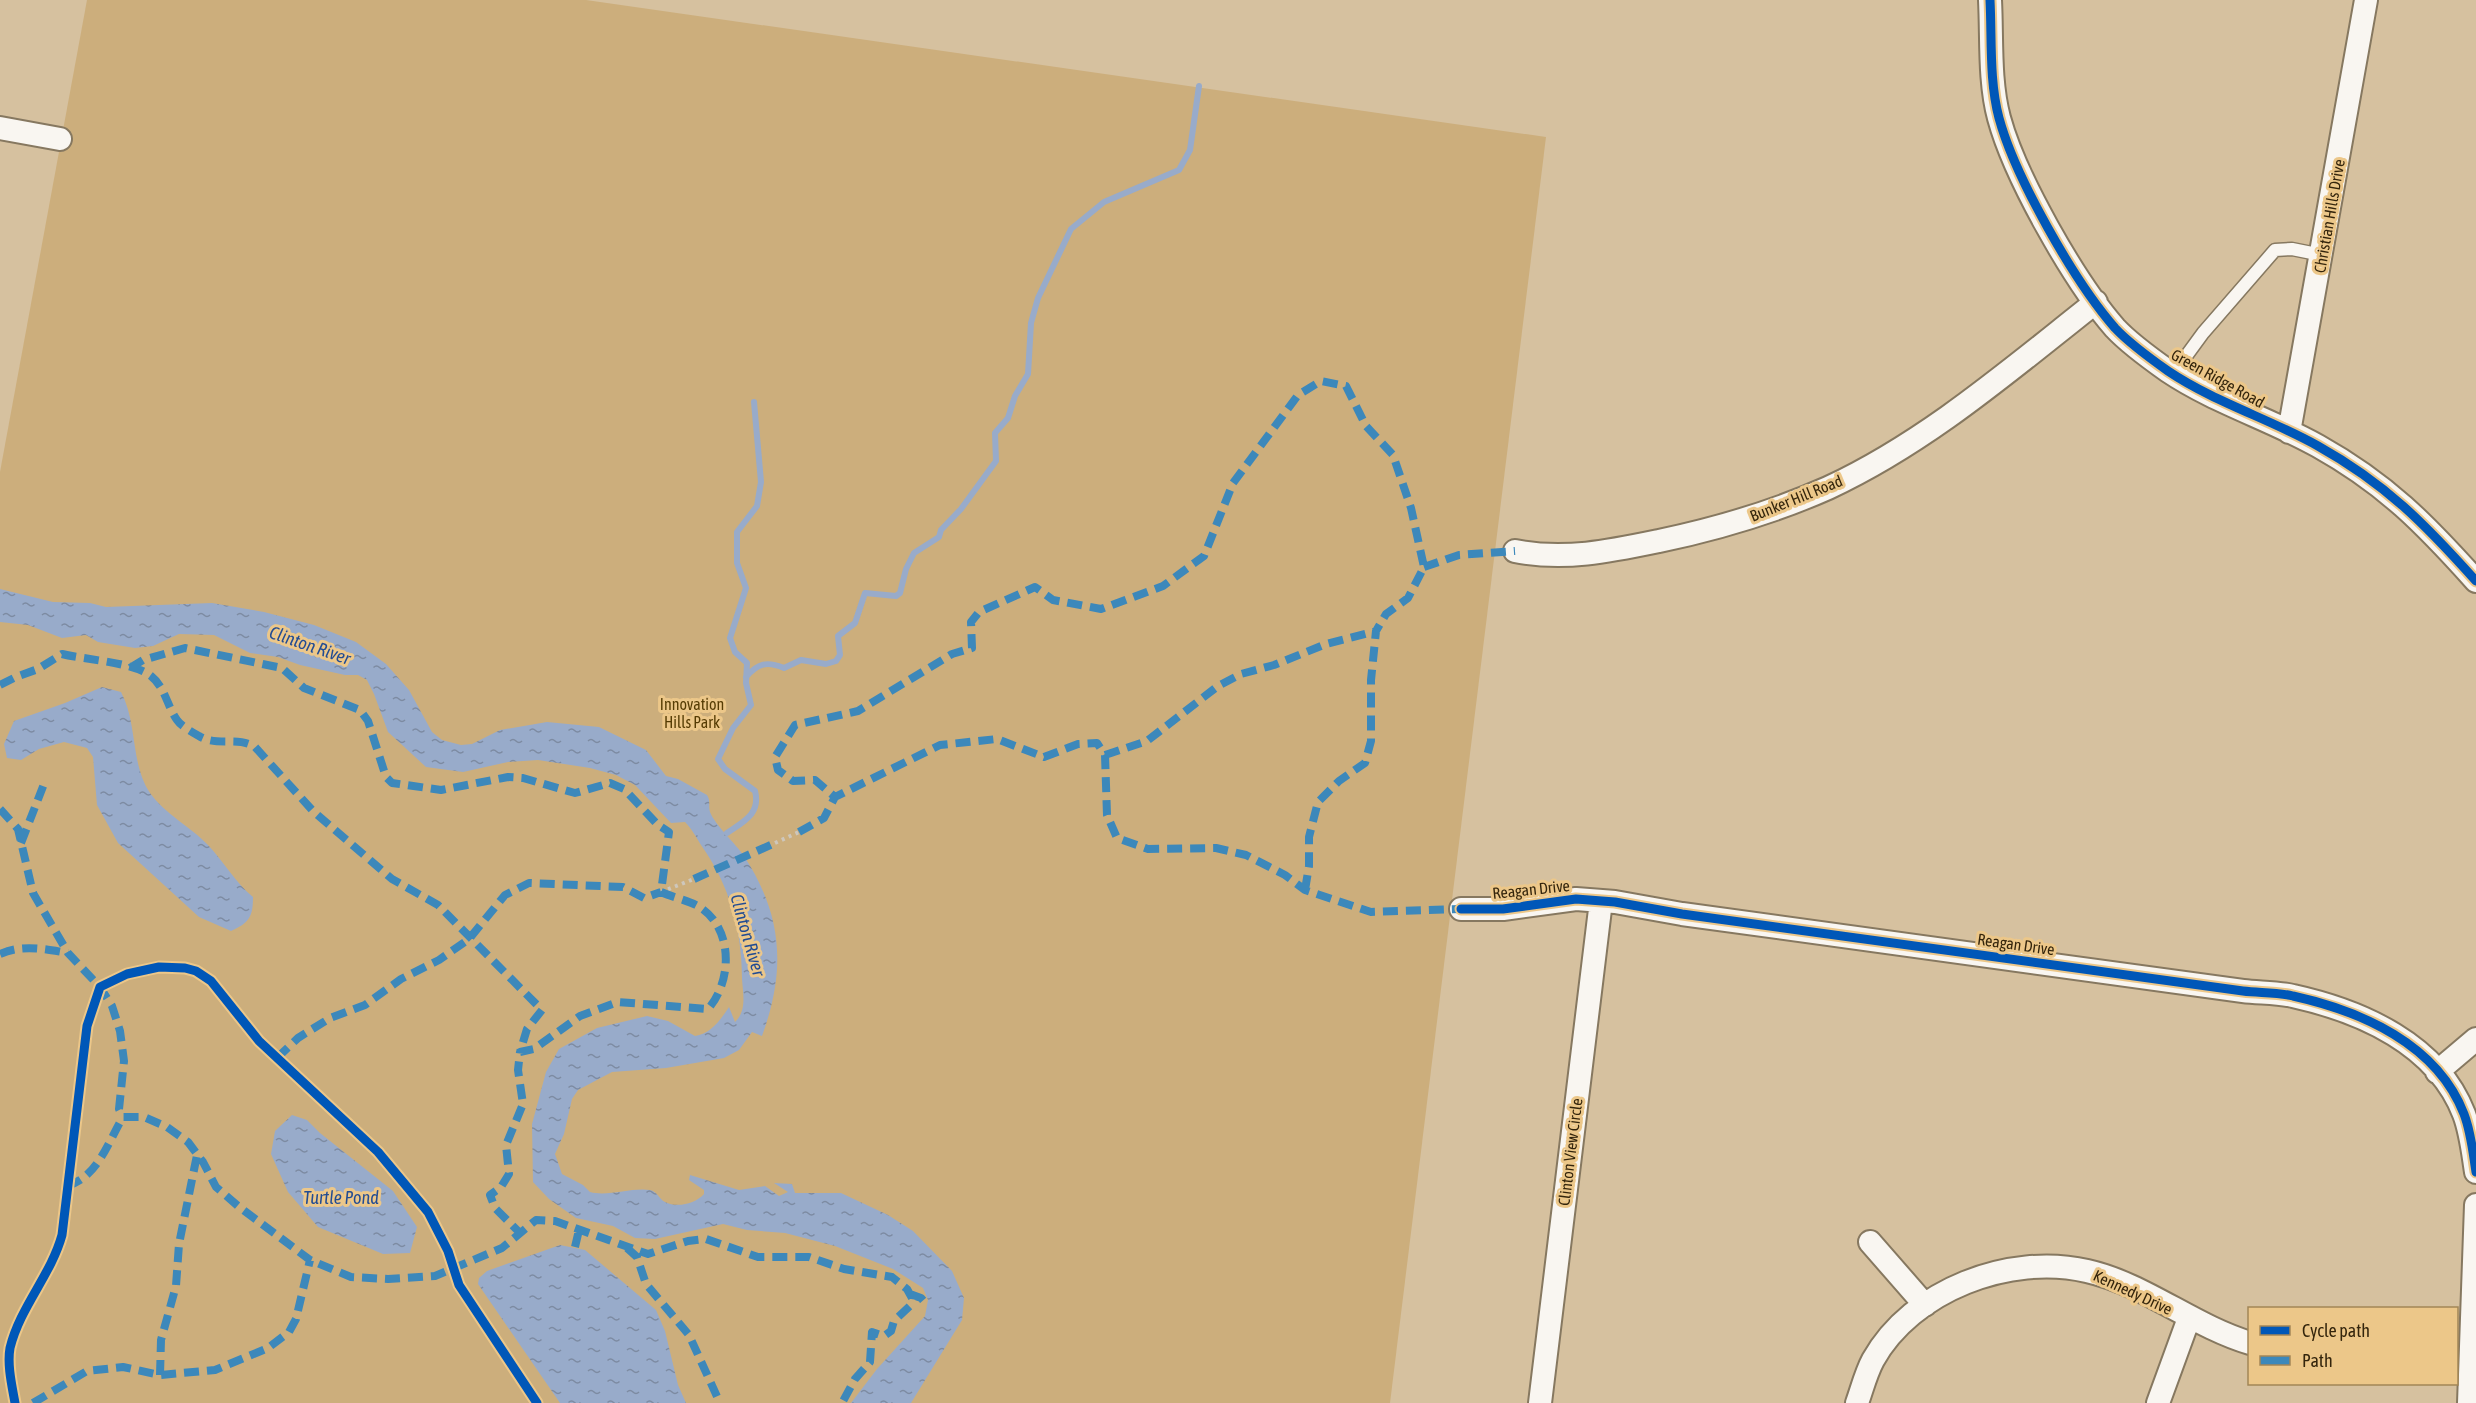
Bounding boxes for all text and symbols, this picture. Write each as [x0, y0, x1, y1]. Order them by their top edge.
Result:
street label: Christian Hills Drive [2310, 158, 2348, 274]
street label: Green Ridge Road [2168, 345, 2268, 412]
street label: Bunker Hill Road [1747, 471, 1845, 525]
water label: Clinton River [267, 621, 354, 669]
park label: Innovation Hills Park [660, 695, 724, 731]
street label: Reagan Drive [1491, 876, 1571, 903]
water label: Clinton River [726, 892, 770, 979]
street label: Reagan Drive [1976, 930, 2056, 959]
street label: Clinton View Circle [1554, 1097, 1586, 1207]
water label: Turtle Pond [303, 1187, 379, 1208]
street label: Kennedy Drive [2090, 1266, 2175, 1319]
legend [2248, 1307, 2458, 1385]
text: Cycle path [2302, 1320, 2370, 1341]
text: Path [2302, 1350, 2333, 1371]

